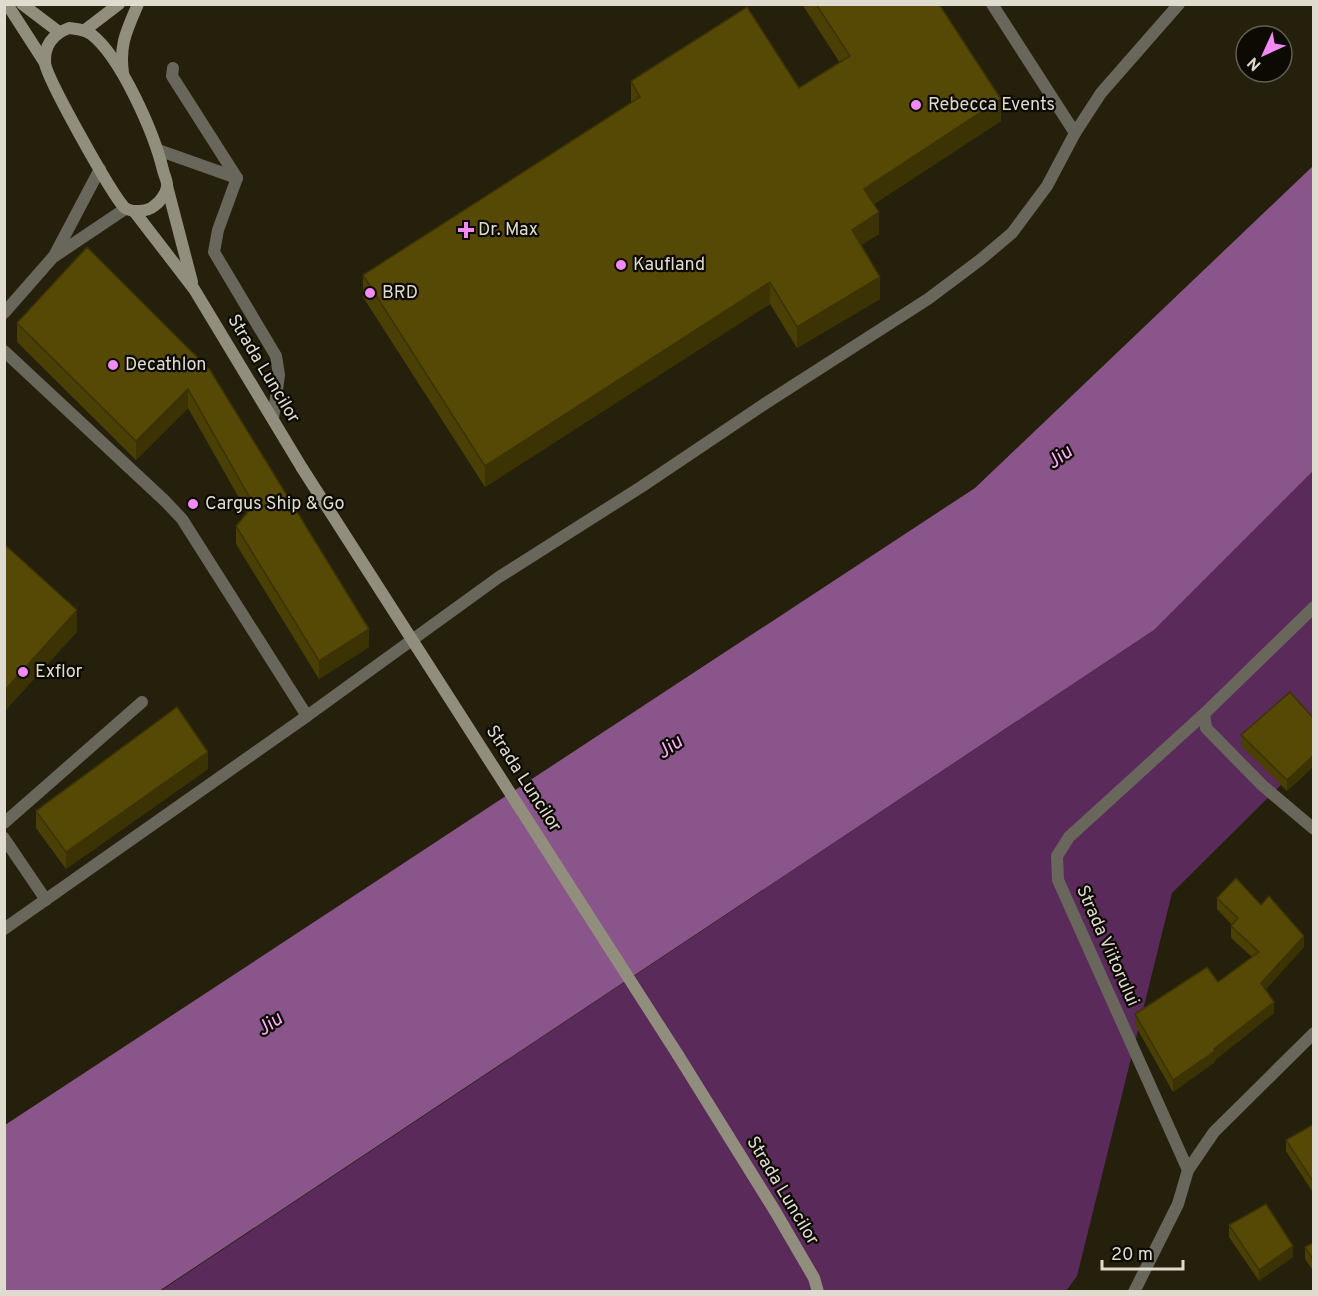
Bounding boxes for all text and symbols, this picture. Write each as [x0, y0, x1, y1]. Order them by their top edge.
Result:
north arrow [1234, 24, 1294, 84]
text: N [1244, 52, 1266, 74]
place label: Rebecca Events [928, 94, 1055, 117]
marker: Rebecca Events [909, 98, 923, 112]
place label: Dr. Max [478, 219, 538, 242]
marker: Dr. Max [459, 223, 473, 237]
place label: Kaufland [633, 254, 705, 277]
marker: Kaufland [614, 258, 628, 272]
place label: BRD [382, 282, 418, 305]
marker: BRD [363, 286, 377, 300]
street label: Strada Luncilor [222, 310, 304, 428]
place label: Decathlon [125, 354, 207, 377]
marker: Decathlon [106, 358, 120, 372]
water label: Jiu [1042, 439, 1079, 476]
place label: Cargus Ship & Go [205, 493, 345, 516]
marker: Cargus Ship & Go [186, 497, 200, 511]
place label: Exflor [35, 661, 83, 684]
marker: Exflor [16, 665, 30, 679]
street label: Strada Luncilor [480, 721, 566, 837]
water label: Jiu [652, 729, 689, 766]
street label: Strada Viitorului [1070, 882, 1144, 1010]
water label: Jiu [252, 1006, 289, 1043]
street label: Strada Luncilor [741, 1132, 823, 1250]
scale bar [1102, 1233, 1183, 1271]
text: 20 m [1111, 1244, 1153, 1267]

